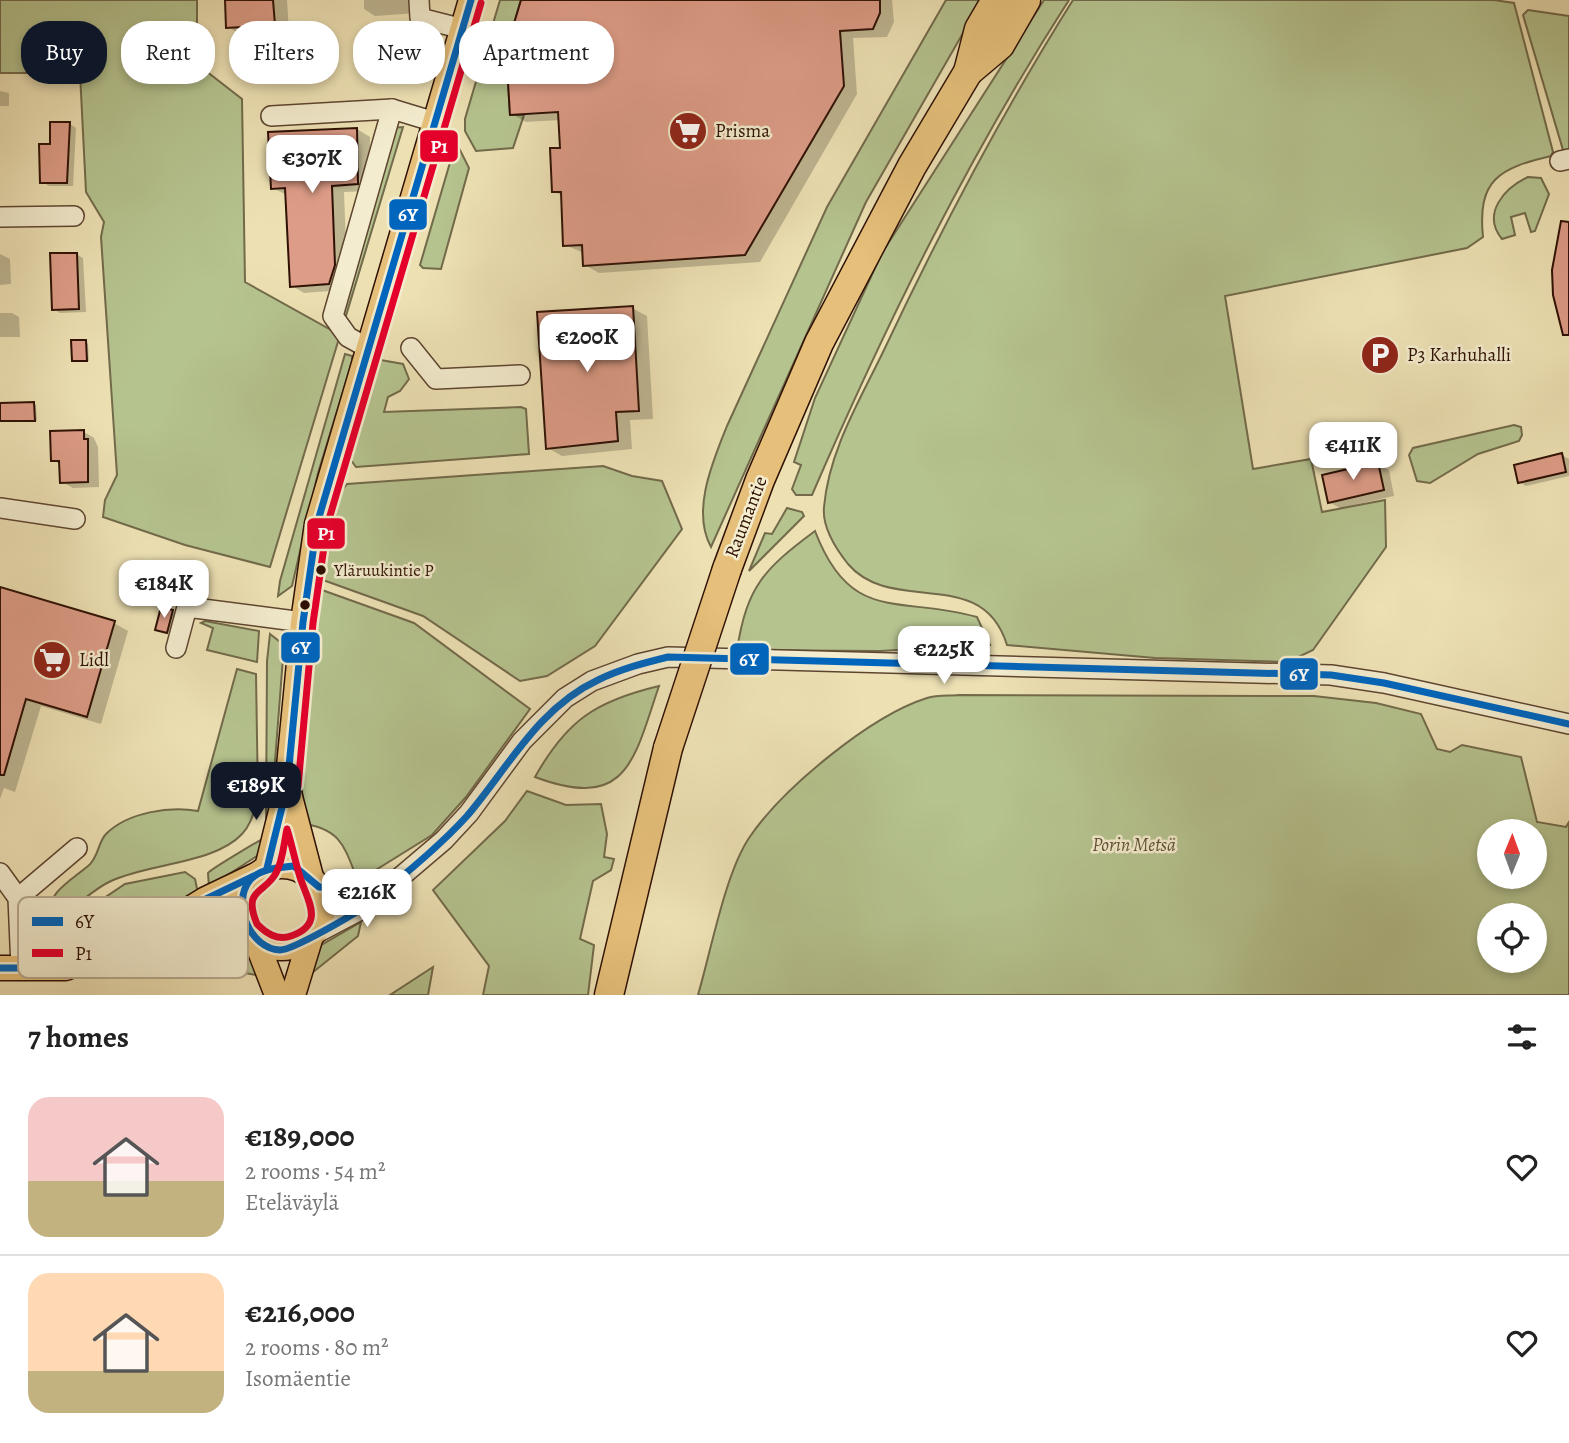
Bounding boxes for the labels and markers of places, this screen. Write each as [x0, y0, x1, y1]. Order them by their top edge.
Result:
supermarket icon: Prisma [667, 110, 709, 152]
place label: Prisma [715, 118, 770, 144]
pin: €307K [263, 136, 361, 195]
pin: €200K [538, 314, 636, 374]
parking icon: P3 Karhuhalli [1359, 334, 1401, 376]
place label: P3 Karhuhalli [1407, 342, 1511, 368]
pin: €411K [1304, 422, 1402, 482]
place label: Yläruukintie P [333, 559, 434, 582]
pin: €184K [115, 560, 213, 620]
marker: Yläruukintie P [314, 563, 328, 577]
unlabelled marker [298, 598, 312, 612]
pin: €225K [895, 626, 993, 686]
supermarket icon: Lidl [31, 639, 73, 681]
place label: Lidl [79, 647, 109, 673]
pin: €189K [207, 762, 305, 822]
pin: €216K [318, 870, 416, 929]

